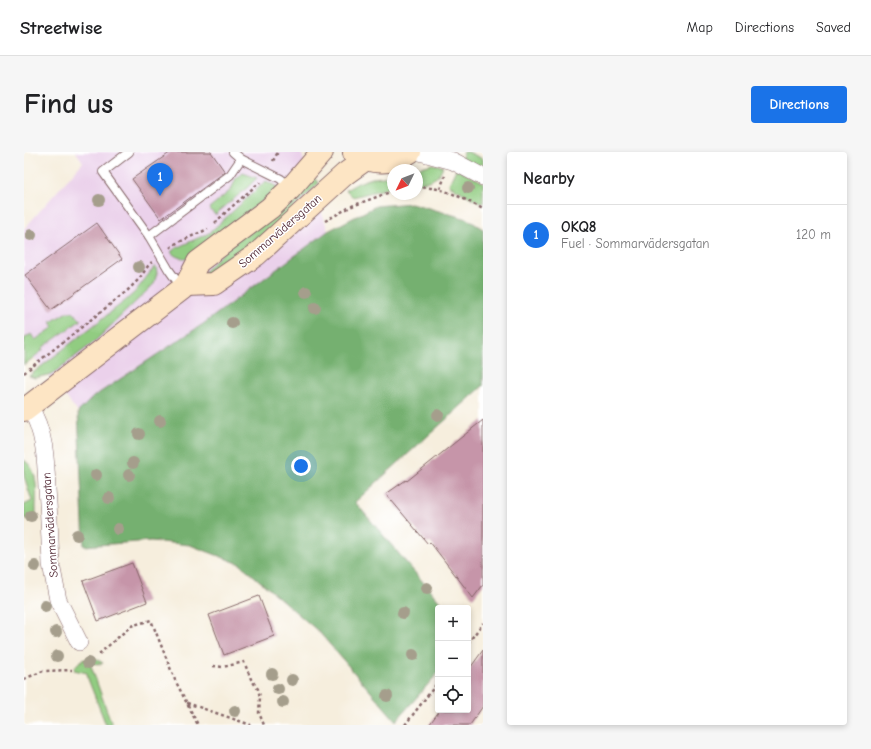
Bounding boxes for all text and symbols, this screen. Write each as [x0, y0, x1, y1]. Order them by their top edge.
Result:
text: Streetwise [20, 17, 102, 39]
text: Map [686, 19, 713, 36]
text: Directions [735, 19, 794, 36]
text: Saved [816, 19, 851, 36]
button: Directions [751, 86, 847, 123]
text: Find us [24, 88, 113, 120]
pin: 1 [147, 163, 173, 196]
north arrow [387, 164, 423, 200]
text: Nearby [523, 169, 574, 188]
street label: Sommarvädersgatan [236, 191, 324, 271]
text: OKQ8 [561, 218, 597, 236]
text: 1 [533, 227, 539, 242]
text: 120 m [796, 227, 831, 242]
text: Fuel · Sommarvädersgatan [561, 236, 710, 251]
your location [291, 456, 311, 476]
street label: Sommarvädersgatan [39, 472, 61, 578]
map controls [435, 605, 471, 713]
button: + [435, 605, 471, 641]
button: − [435, 641, 471, 677]
button: locate [435, 677, 471, 713]

